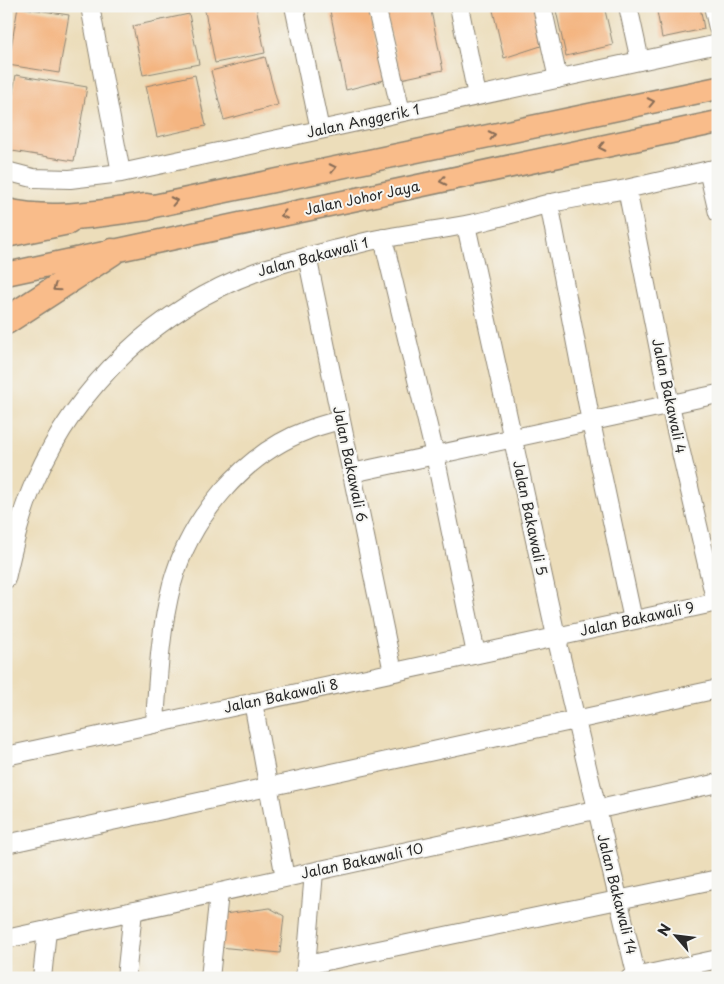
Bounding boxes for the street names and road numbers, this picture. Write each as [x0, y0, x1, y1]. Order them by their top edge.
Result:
street label: Jalan Anggerik 1 [304, 98, 421, 143]
street label: Jalan Johor Jaya [302, 175, 422, 220]
street label: Jalan Bakawali 1 [255, 232, 371, 281]
street label: Jalan Bakawali 4 [647, 336, 692, 455]
street label: Jalan Bakawali 6 [328, 404, 373, 524]
street label: Jalan Bakawali 5 [508, 458, 553, 577]
street label: Jalan Bakawali 9 [578, 596, 696, 641]
street label: Jalan Bakawali 8 [222, 673, 340, 718]
street label: Jalan Bakawali 14 [592, 831, 643, 956]
street label: Jalan Bakawali 10 [299, 837, 425, 884]

